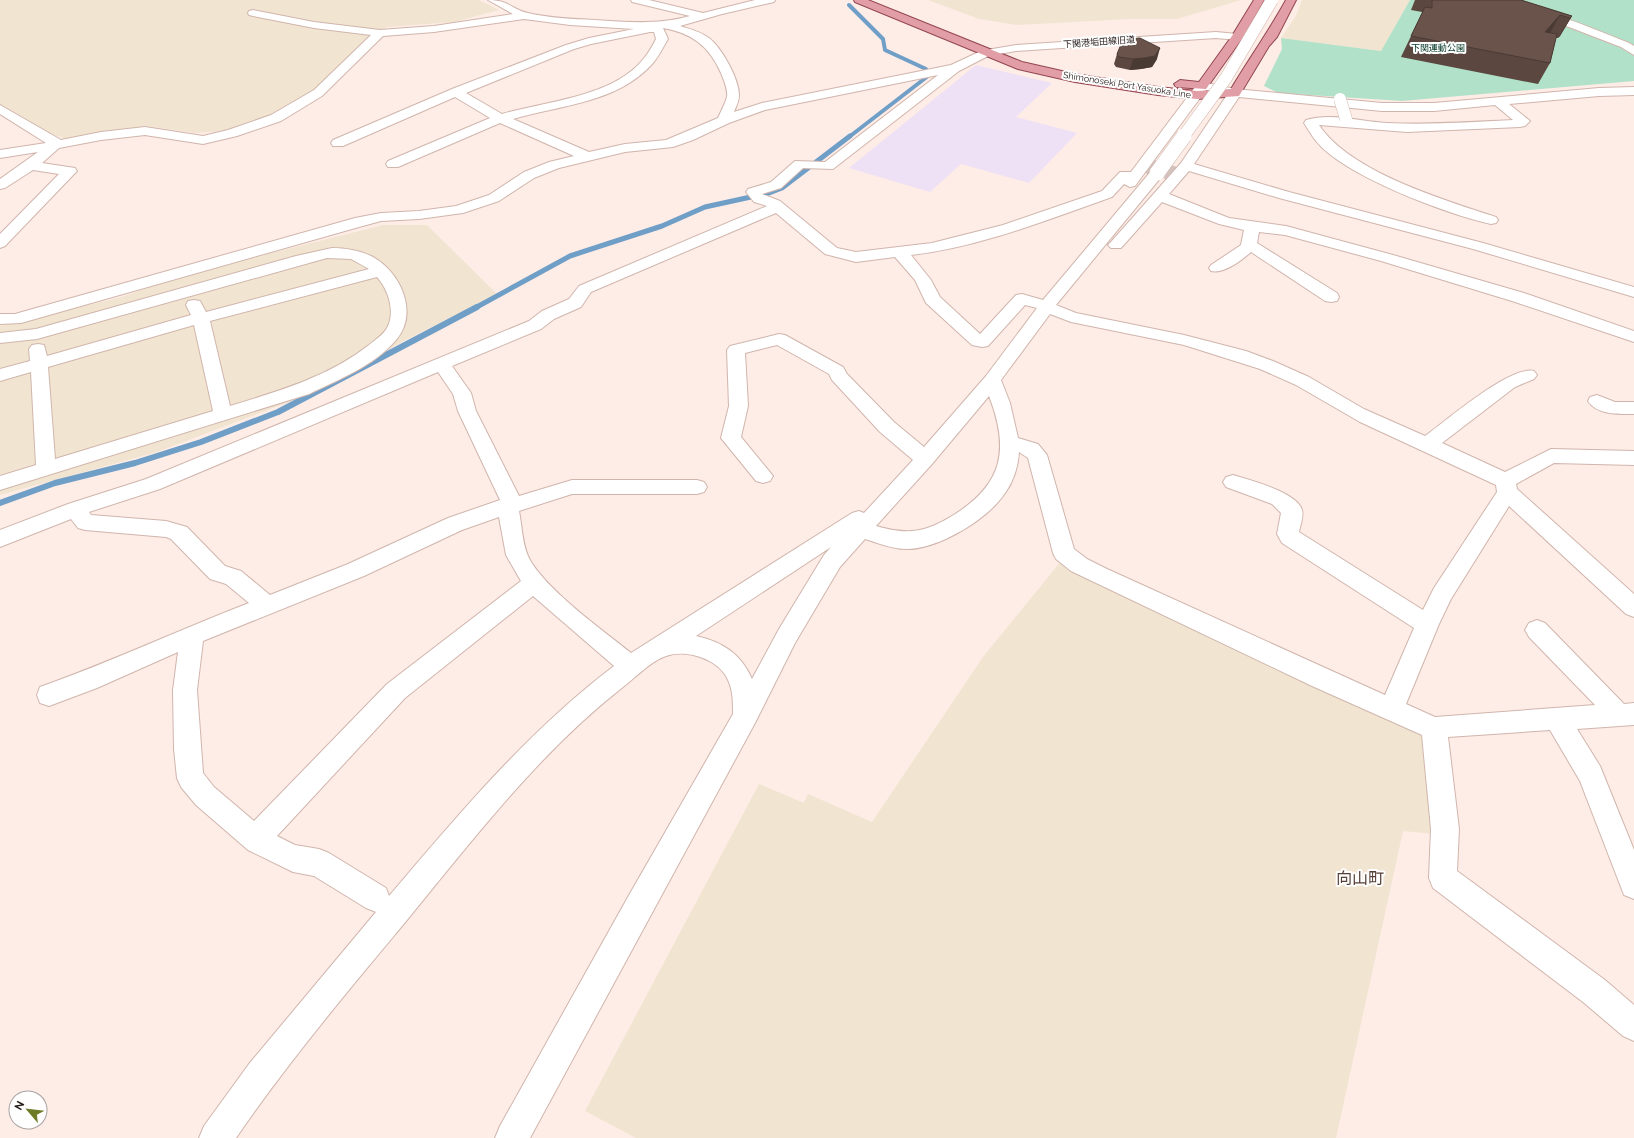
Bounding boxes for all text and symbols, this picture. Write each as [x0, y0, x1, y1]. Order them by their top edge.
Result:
street label: 下関港垢田線旧道 [1063, 35, 1135, 49]
park label: 下関運動公園 [1411, 43, 1465, 53]
street label: Shimonoseki Port Yasuoka Line [1062, 70, 1192, 100]
district label: 向山町 [1336, 869, 1384, 888]
north arrow [8, 1090, 48, 1130]
text: N [12, 1099, 27, 1112]

